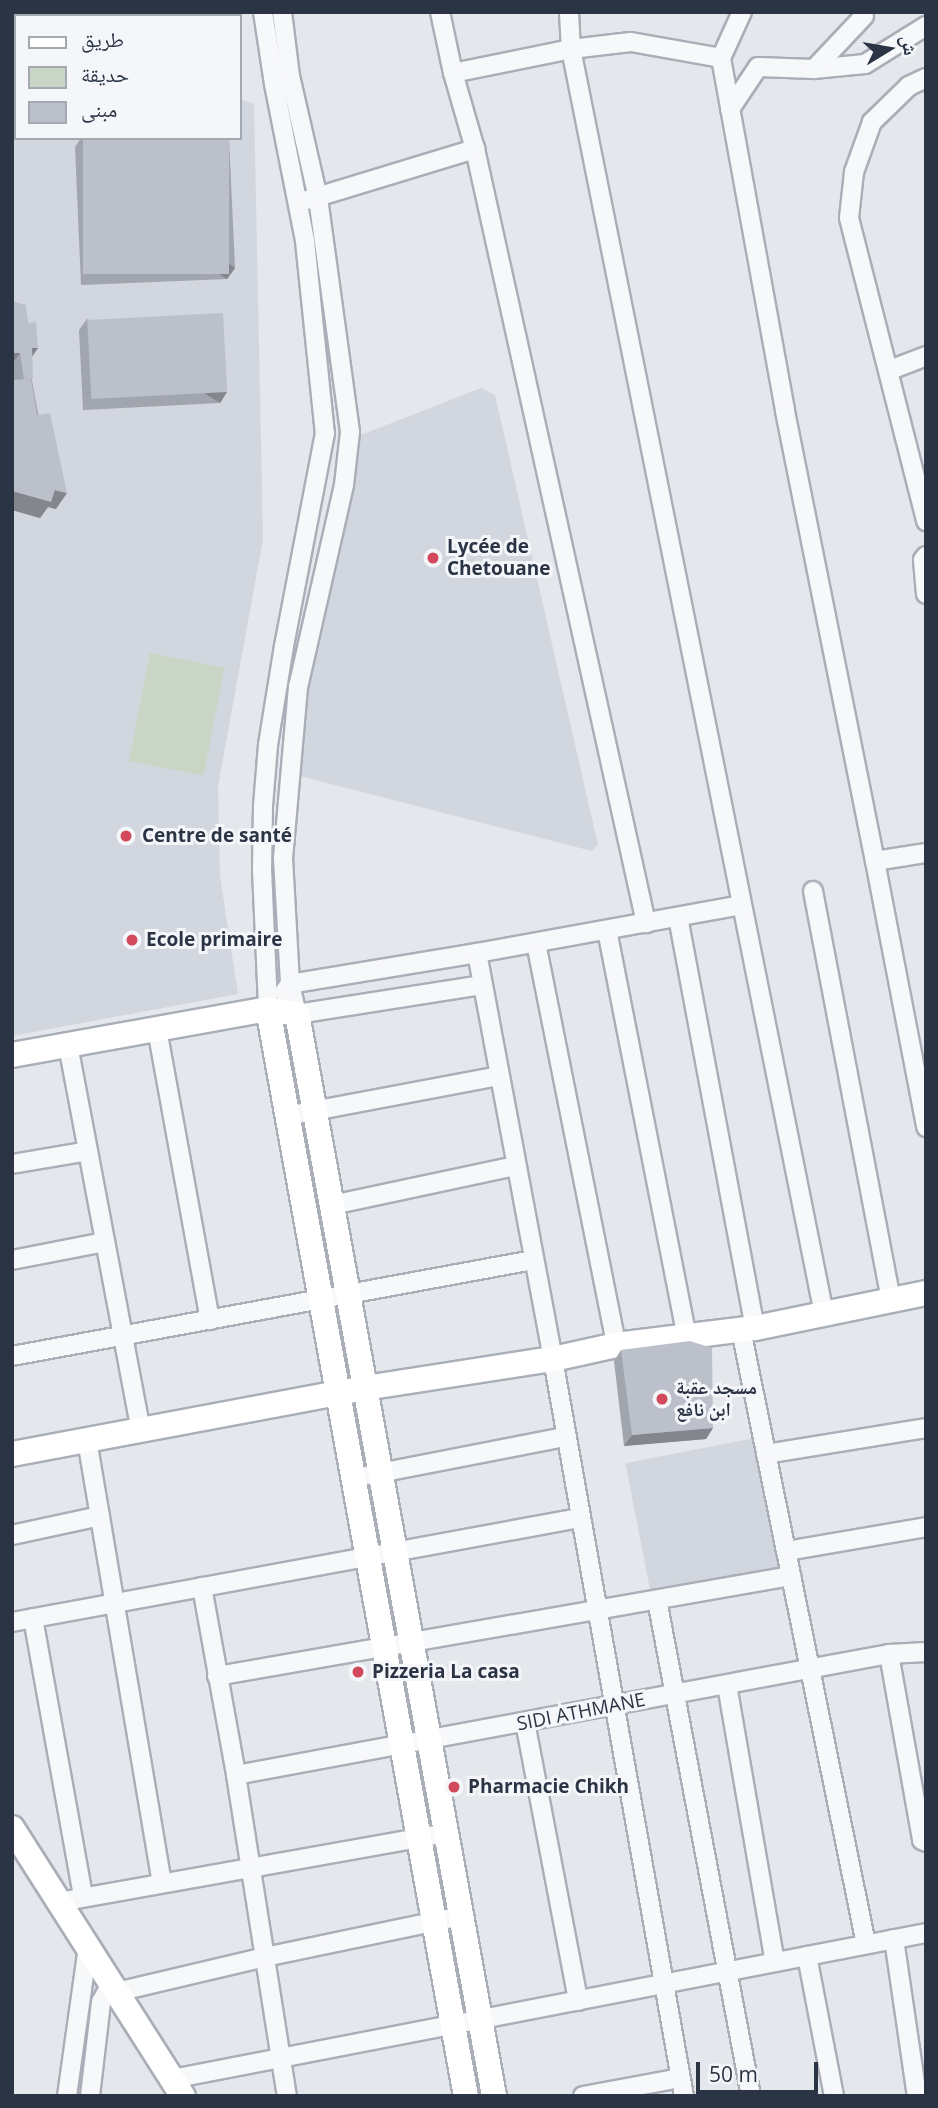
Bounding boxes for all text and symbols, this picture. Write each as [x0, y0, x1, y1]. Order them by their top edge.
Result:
legend [14, 14, 242, 140]
north arrow [854, 14, 924, 84]
text: طريق [81, 25, 124, 53]
text: ش [895, 33, 924, 57]
text: حديقة [81, 60, 129, 88]
text: مبنى [81, 95, 117, 123]
place label: Lycée de Chetouane [447, 536, 551, 580]
marker: Lycée de Chetouane [425, 550, 441, 566]
place label: Centre de santé [142, 825, 292, 847]
marker: Centre de santé [116, 826, 136, 846]
place label: Ecole primaire [146, 929, 282, 951]
marker: Ecole primaire [124, 932, 140, 948]
place label: مسجد عقبة ابن نافع [676, 1377, 757, 1421]
marker: مسجد عقبة ابن نافع [654, 1391, 670, 1407]
place label: Pizzeria La casa [372, 1661, 520, 1683]
marker: Pizzeria La casa [350, 1664, 366, 1680]
street label: SIDI ATHMANE [515, 1688, 647, 1736]
place label: Pharmacie Chikh [468, 1776, 629, 1798]
marker: Pharmacie Chikh [446, 1779, 462, 1795]
scale bar [700, 2048, 822, 2092]
text: 50 m [709, 2060, 758, 2088]

